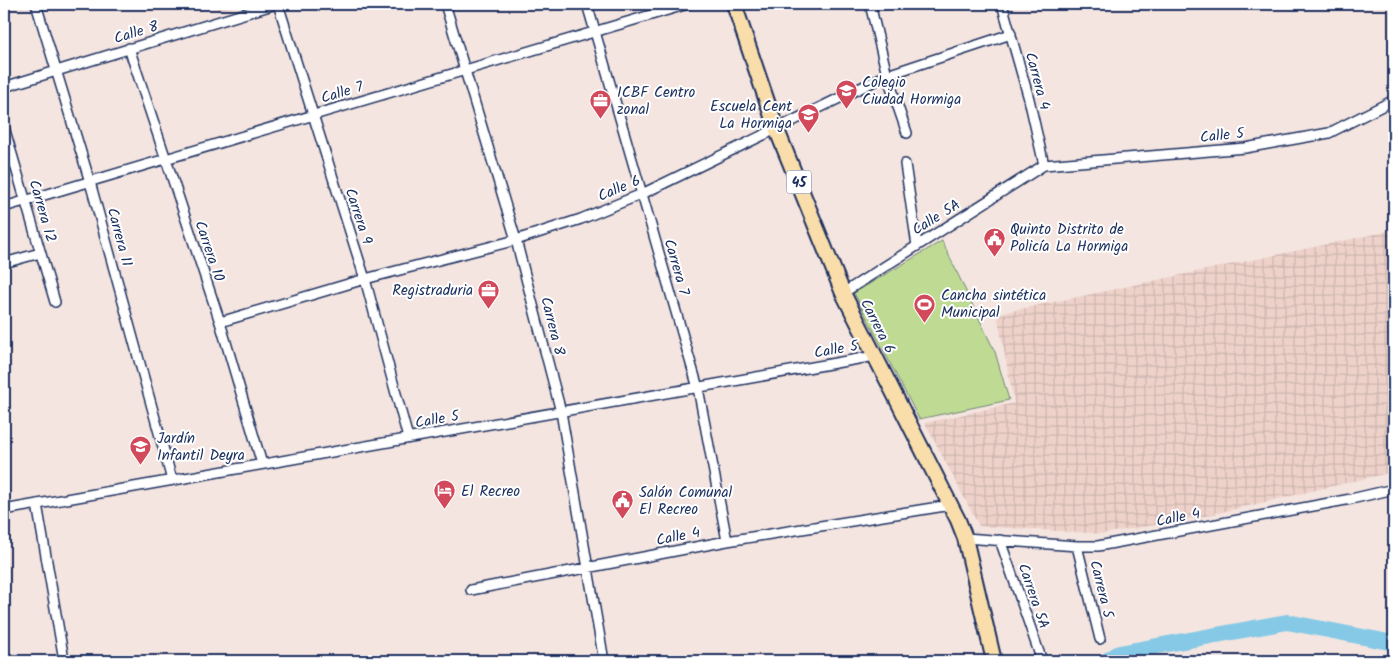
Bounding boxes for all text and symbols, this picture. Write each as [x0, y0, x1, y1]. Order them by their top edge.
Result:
street label: Calle 8 [111, 15, 162, 51]
street label: Carrera 4 [1018, 50, 1056, 113]
place label: Colegio Ciudad Hormiga [862, 71, 961, 112]
street label: Calle 7 [318, 75, 367, 111]
school or university icon: Colegio Ciudad Hormiga [834, 79, 858, 110]
place label: ICBF Centro zonal [617, 81, 696, 122]
office icon: ICBF Centro zonal [589, 89, 613, 120]
place label: Escuela Cent La Hormiga [710, 95, 792, 136]
school or university icon: Escuela Cent La Hormiga [796, 103, 820, 134]
street label: Calle 5 [1199, 122, 1246, 150]
street label: Calle 6 [594, 169, 645, 209]
road number: 45 [786, 170, 812, 193]
street label: Carrera 12 [22, 177, 62, 245]
street label: Carrera 9 [338, 185, 379, 248]
street label: Calle 5A [908, 194, 965, 242]
street label: Carrera 11 [100, 205, 138, 270]
street label: Carrera 10 [187, 218, 231, 285]
place label: Quinto Distrito de Policía La Hormiga [1010, 218, 1128, 259]
public building icon: Quinto Distrito de Policía La Hormiga [982, 226, 1006, 257]
street label: Carrera 7 [657, 236, 696, 299]
office icon: Registraduria [477, 278, 501, 309]
place label: Registraduria [392, 279, 473, 303]
place label: Cancha sintética Municipal [941, 284, 1046, 325]
sports icon: Cancha sintética Municipal [913, 292, 937, 323]
street label: Carrera 8 [533, 294, 571, 359]
street label: Carrera 6 [853, 295, 901, 358]
street label: Calle 5 [812, 334, 861, 366]
street label: Calle 5 [413, 404, 462, 436]
place label: Jardín Infantil Deyra [157, 427, 245, 468]
school or university icon: Jardín Infantil Deyra [129, 435, 153, 466]
hotel icon: El Recreo [433, 479, 457, 510]
place label: El Recreo [461, 480, 520, 504]
place label: Salón Comunal El Recreo [639, 481, 732, 522]
public building icon: Salón Comunal El Recreo [611, 489, 635, 520]
street label: Calle 4 [1154, 502, 1202, 534]
street label: Calle 4 [654, 521, 702, 553]
street label: Carrera 5 [1082, 558, 1120, 622]
street label: Carrera 5A [1011, 560, 1055, 632]

